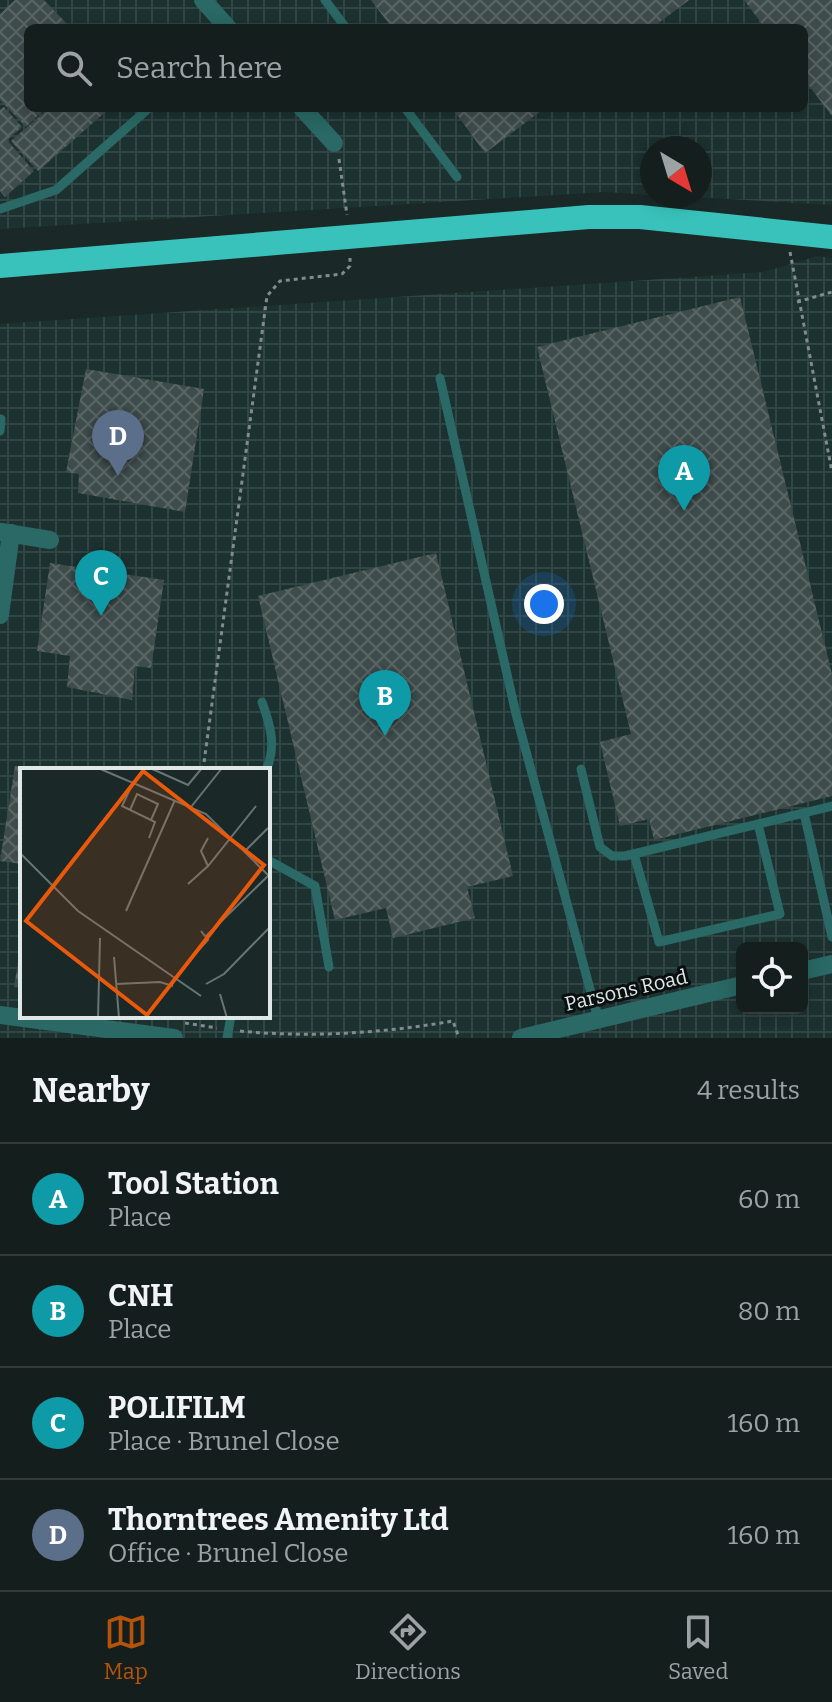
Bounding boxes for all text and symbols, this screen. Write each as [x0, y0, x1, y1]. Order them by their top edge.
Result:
search box [24, 24, 808, 112]
icon: search [52, 46, 96, 90]
text: Search here [116, 50, 283, 86]
north arrow [640, 136, 712, 208]
pin: D [92, 410, 144, 476]
pin: A [658, 445, 710, 511]
pin: C [75, 550, 127, 616]
your location [524, 584, 564, 624]
pin: B [359, 670, 411, 736]
inset map [20, 768, 270, 1018]
map controls [736, 942, 808, 1014]
button: locate [736, 942, 808, 1014]
street label: Parsons Road [562, 964, 690, 1016]
text: Nearby [32, 1070, 150, 1111]
text: 4 results [697, 1075, 800, 1106]
text: Tool Station [108, 1166, 279, 1202]
text: A [49, 1184, 67, 1215]
text: 60 m [738, 1184, 800, 1215]
text: Place [108, 1202, 172, 1233]
text: CNH [108, 1278, 174, 1314]
text: B [50, 1296, 66, 1327]
text: 80 m [738, 1296, 800, 1327]
text: Place [108, 1314, 172, 1345]
text: POLIFILM [108, 1390, 246, 1426]
text: C [50, 1408, 66, 1439]
text: 160 m [728, 1408, 800, 1439]
text: Place · Brunel Close [108, 1426, 340, 1457]
text: Thorntrees Amenity Ltd [108, 1502, 449, 1538]
text: D [49, 1520, 67, 1551]
text: 160 m [728, 1520, 800, 1551]
text: Office · Brunel Close [108, 1538, 349, 1569]
tab: Map [104, 1610, 148, 1685]
tab: Directions [355, 1610, 461, 1685]
tab: Saved [668, 1610, 728, 1685]

